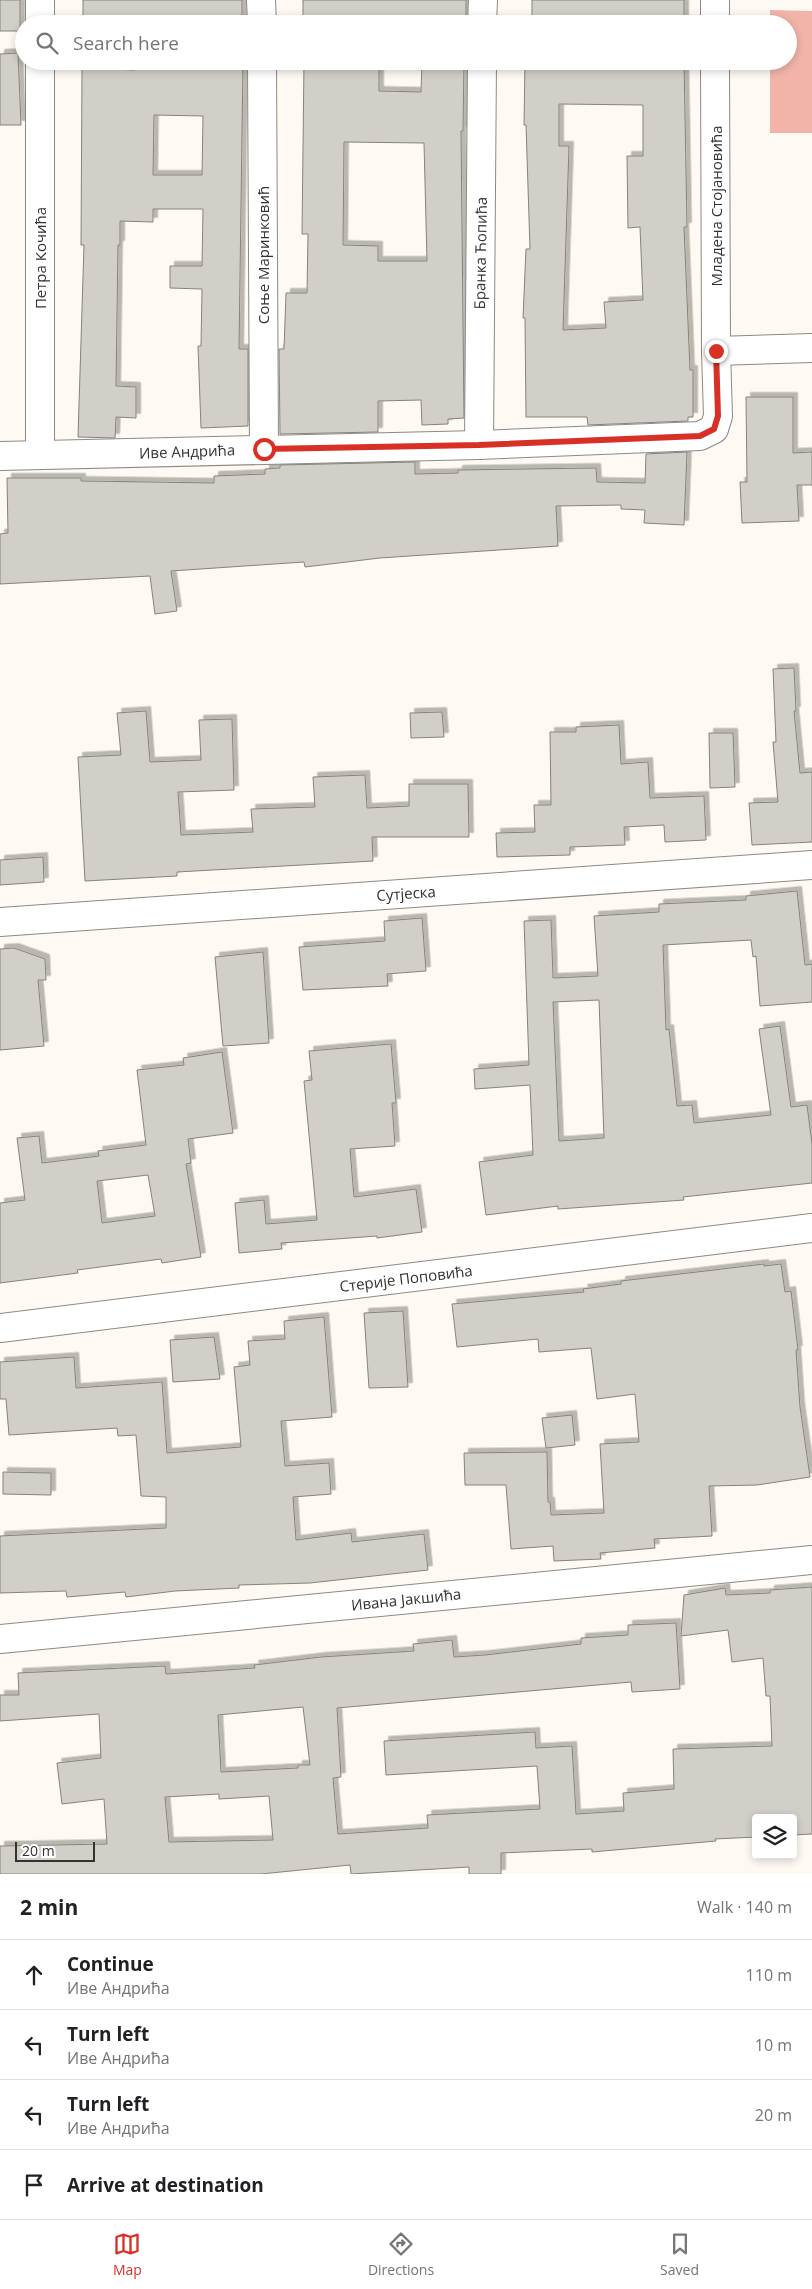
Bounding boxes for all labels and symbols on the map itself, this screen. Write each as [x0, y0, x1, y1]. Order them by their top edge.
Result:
street label: Младена Стојановића [706, 125, 726, 287]
street label: Соње Маринковић [253, 186, 273, 324]
street label: Бранка Ћопића [469, 197, 491, 309]
street label: Петра Кочића [30, 207, 50, 309]
route end [705, 340, 728, 363]
route start [253, 438, 276, 461]
street label: Иве Андрића [139, 439, 235, 463]
street label: Сутјеска [376, 881, 436, 905]
street label: Стерије Поповића [338, 1260, 474, 1296]
street label: Ивана Јакшића [350, 1583, 462, 1615]
scale bar [15, 1839, 95, 1862]

